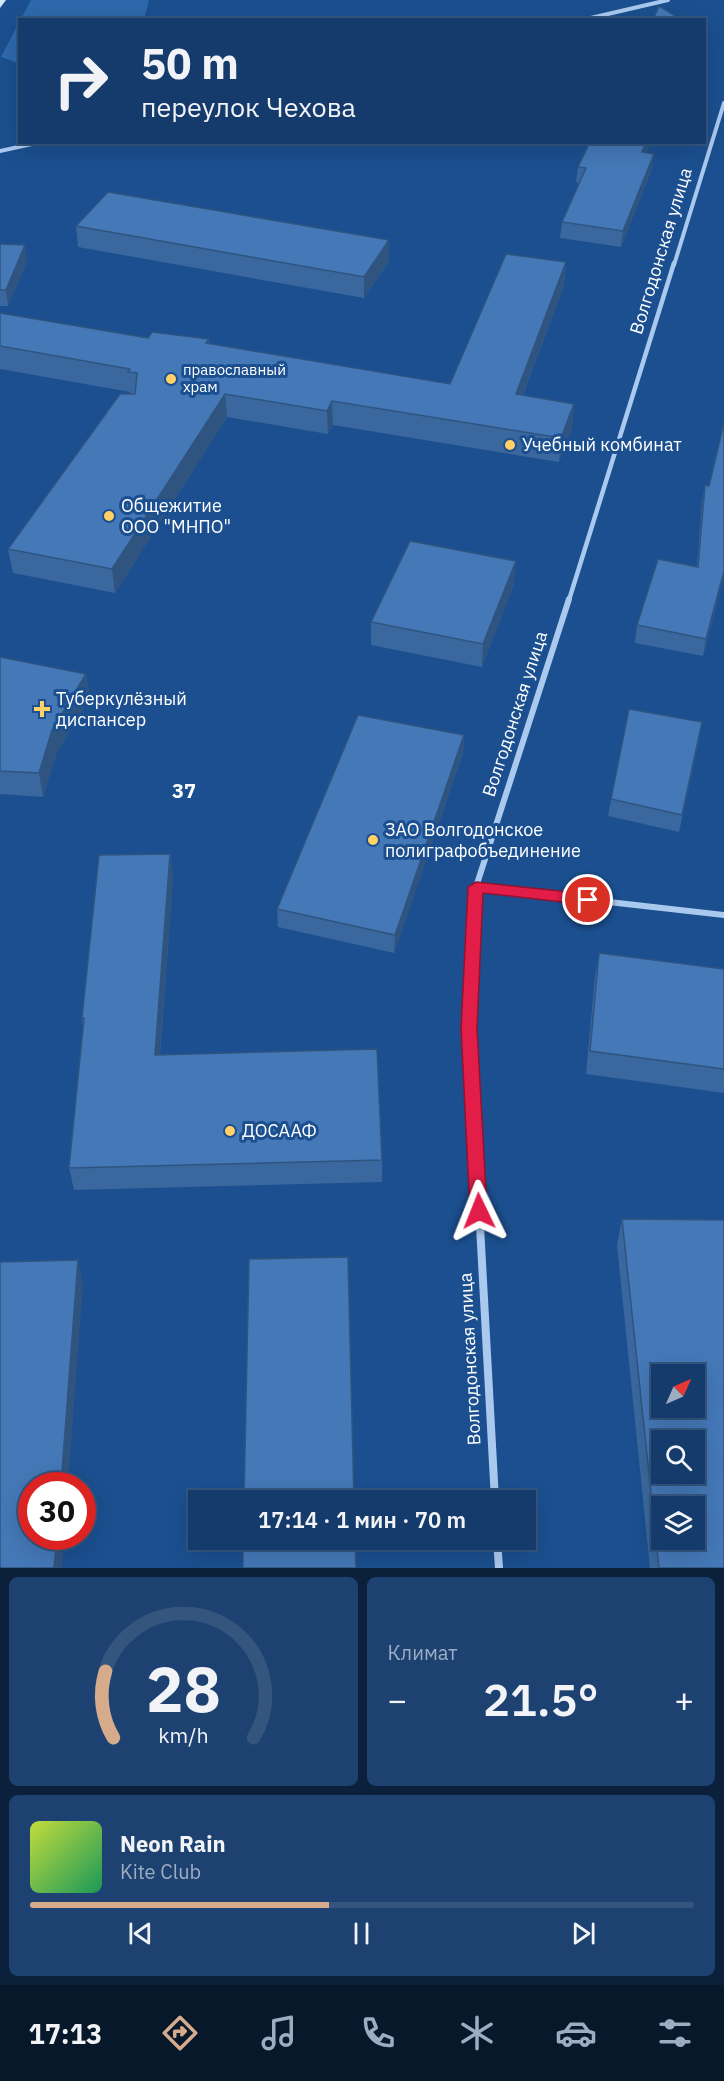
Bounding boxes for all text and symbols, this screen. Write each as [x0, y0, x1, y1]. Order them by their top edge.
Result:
text: 50 m [141, 36, 239, 91]
icon: right [42, 42, 120, 120]
text: переулок Чехова [141, 89, 356, 124]
street label: Волгодонская улица [624, 164, 697, 337]
place label: православный храм [183, 360, 286, 396]
marker: православный храм [164, 372, 178, 386]
place label: Учебный комбинат [522, 433, 682, 456]
marker: Учебный комбинат [503, 438, 517, 452]
place label: Общежитие ООО "МНПО" [121, 494, 231, 538]
marker: Общежитие ООО "МНПО" [102, 509, 116, 523]
street label: Волгодонская улица [477, 628, 552, 800]
place label: Туберкулёзный диспансер [56, 687, 187, 731]
marker: Туберкулёзный диспансер [33, 700, 51, 718]
district label: 37 [172, 777, 196, 804]
place label: ЗАО Волгодонское полиграфобъединение [385, 818, 581, 862]
marker: ЗАО Волгодонское полиграфобъединение [366, 833, 380, 847]
pin [562, 874, 613, 925]
icon: arrive [571, 883, 604, 916]
place label: ДОСААФ [242, 1119, 317, 1142]
marker: ДОСААФ [223, 1124, 237, 1138]
position arrow [447, 1179, 511, 1243]
street label: Волгодонская улица [453, 1272, 486, 1446]
north arrow [651, 1364, 705, 1418]
map controls [651, 1364, 705, 1550]
button: search [651, 1430, 705, 1484]
speed limit sign: 30 [18, 1472, 96, 1550]
button: layers [651, 1496, 705, 1550]
text: 17:14 · 1 мин · 70 m [258, 1505, 466, 1534]
text: Климат [388, 1639, 458, 1666]
text: 28 [146, 1648, 221, 1729]
text: 21.5° [483, 1670, 599, 1728]
text: − [388, 1678, 407, 1721]
text: + [674, 1678, 694, 1721]
text: km/h [158, 1722, 208, 1750]
text: Neon Rain [120, 1829, 226, 1858]
text: Kite Club [120, 1858, 201, 1885]
icon: previous [124, 1917, 157, 1950]
icon: pause [345, 1917, 378, 1950]
icon: next [567, 1917, 600, 1950]
icon: directions [159, 2012, 201, 2054]
icon: music [258, 2012, 300, 2054]
icon: phone [357, 2012, 399, 2054]
icon: climate [456, 2012, 498, 2054]
icon: car [555, 2012, 597, 2054]
icon: filters [654, 2012, 696, 2054]
text: 17:13 [28, 2016, 102, 2051]

